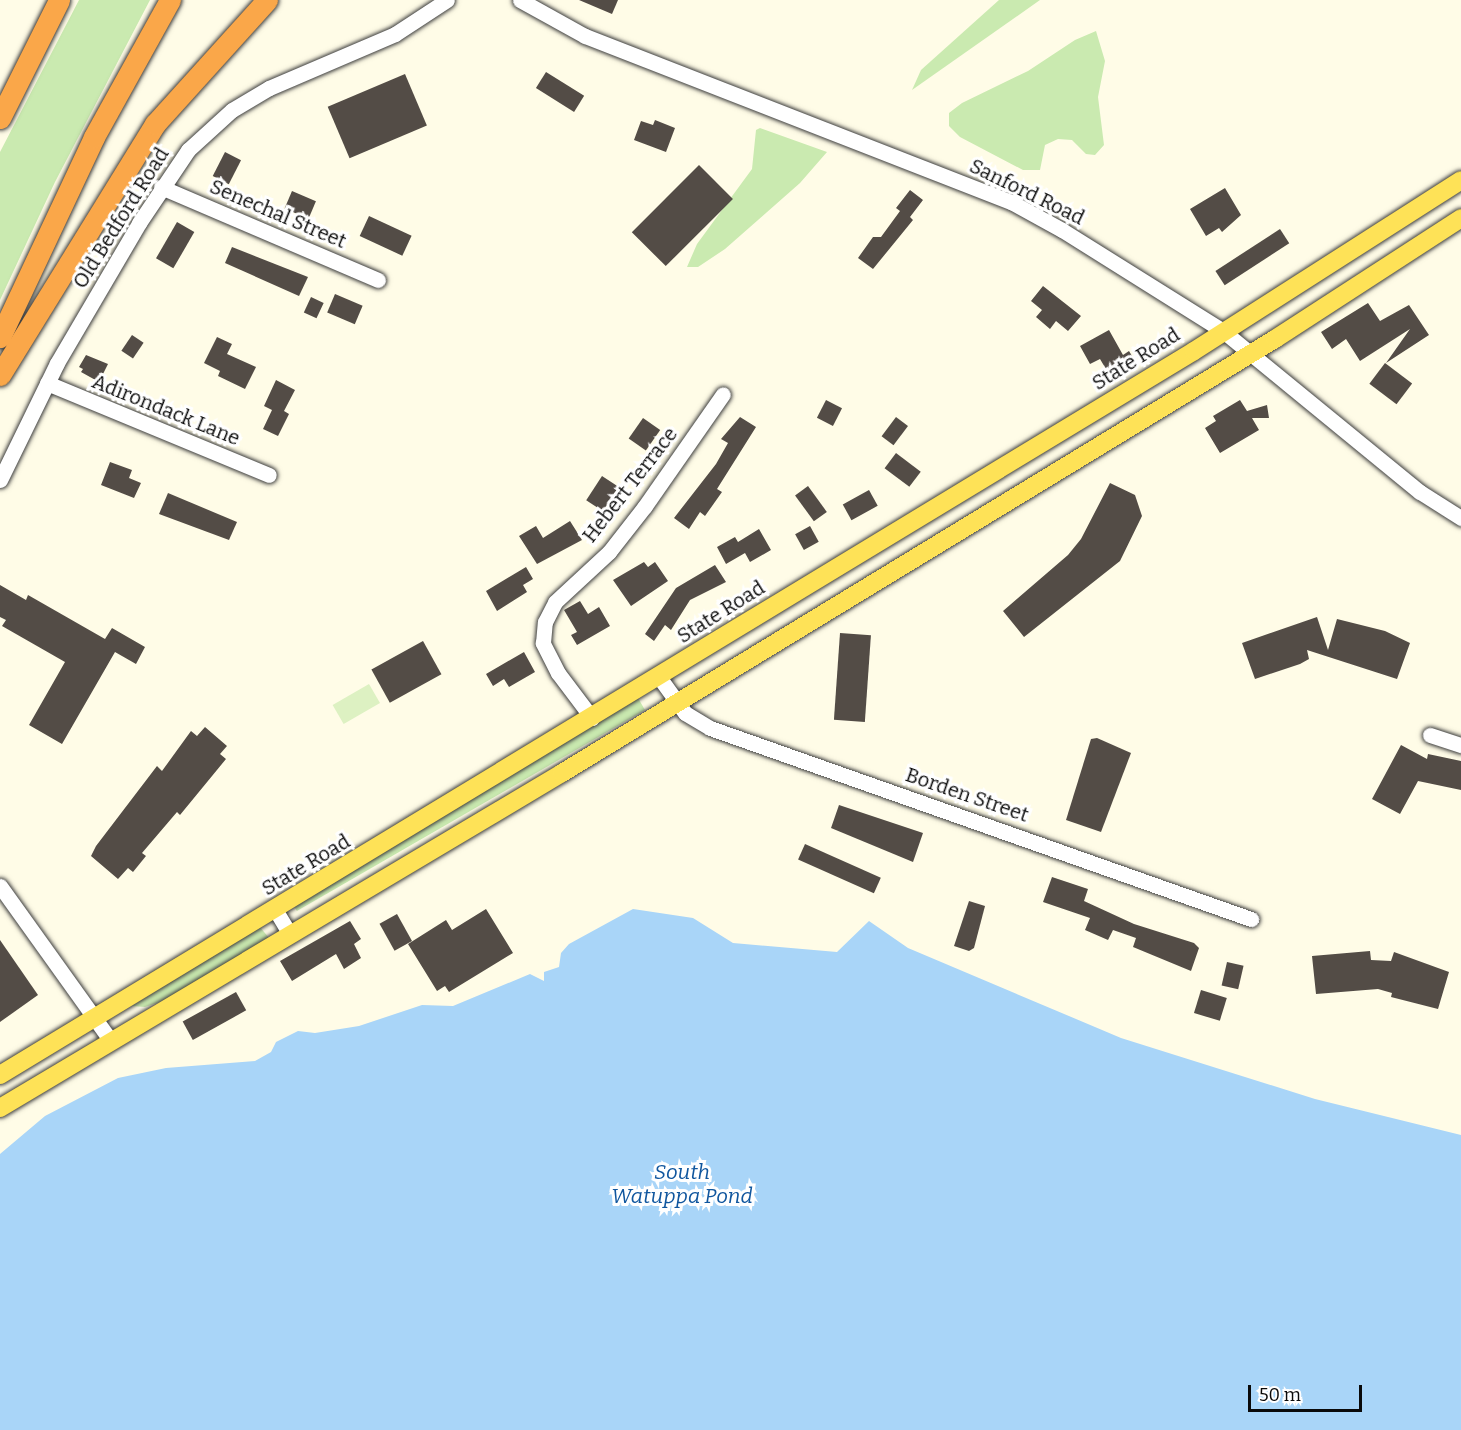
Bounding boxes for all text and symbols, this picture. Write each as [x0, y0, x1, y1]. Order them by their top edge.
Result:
street label: Old Bedford Road [68, 143, 174, 293]
street label: Sanford Road [966, 154, 1088, 230]
street label: Senechal Street [206, 174, 350, 254]
street label: State Road [1088, 323, 1184, 395]
street label: Adirondack Lane [89, 369, 243, 451]
street label: Hebert Terrace [578, 423, 682, 547]
street label: State Road [673, 576, 769, 648]
street label: Borden Street [902, 763, 1032, 827]
street label: State Road [258, 829, 354, 901]
water label: South Watuppa Pond [611, 1159, 753, 1209]
scale bar [1251, 1373, 1365, 1411]
text: 50 m [1259, 1384, 1301, 1406]

